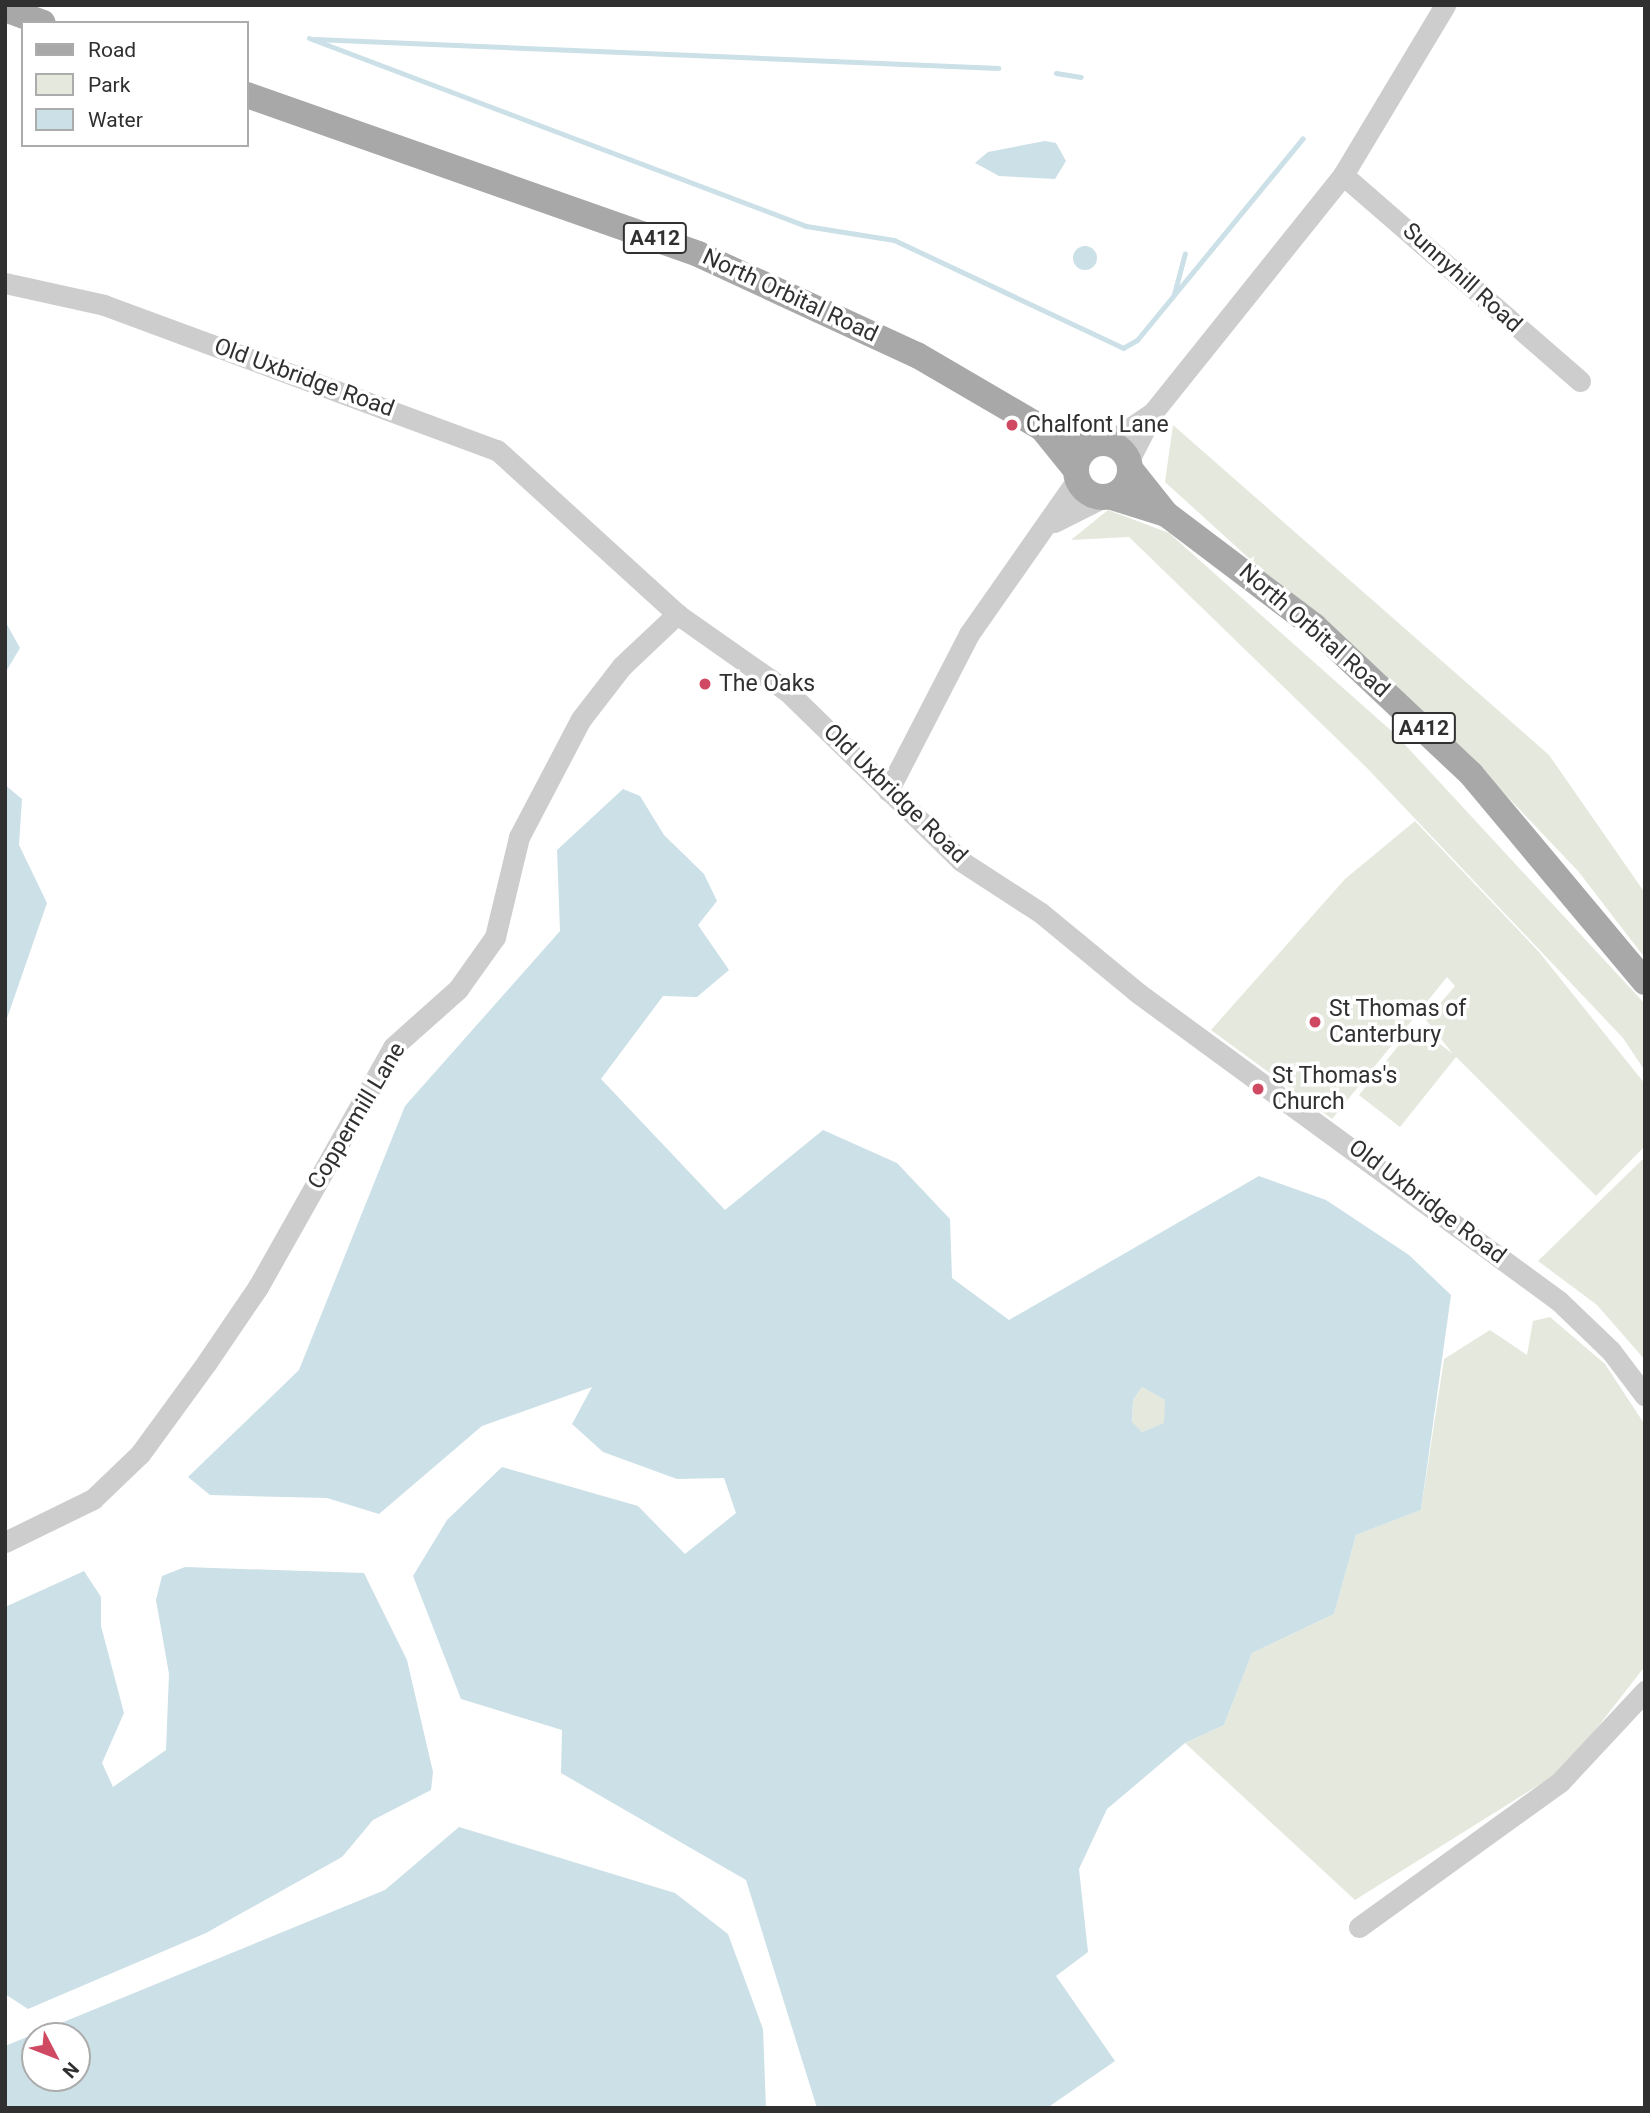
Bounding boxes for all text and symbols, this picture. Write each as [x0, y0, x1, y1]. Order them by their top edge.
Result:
legend [21, 21, 248, 147]
text: Road [88, 38, 136, 62]
text: Park [88, 73, 130, 97]
text: Water [88, 108, 143, 132]
street label: Sunnyhill Road [1397, 217, 1527, 339]
road number: A412 [622, 220, 688, 256]
street label: North Orbital Road [698, 243, 882, 349]
street label: Old Uxbridge Road [210, 333, 398, 423]
place label: Chalfont Lane [1026, 411, 1169, 439]
marker: Chalfont Lane [1004, 417, 1020, 433]
street label: North Orbital Road [1233, 558, 1395, 704]
place label: The Oaks [719, 670, 815, 698]
marker: The Oaks [697, 676, 713, 692]
road number: A412 [1391, 710, 1457, 746]
street label: Old Uxbridge Road [817, 718, 973, 870]
place label: St Thomas of Canterbury [1329, 995, 1467, 1049]
marker: St Thomas of Canterbury [1307, 1014, 1323, 1030]
street label: Coppermill Lane [302, 1038, 412, 1194]
place label: St Thomas's Church [1272, 1062, 1398, 1116]
marker: St Thomas's Church [1250, 1081, 1266, 1097]
street label: Old Uxbridge Road [1343, 1134, 1511, 1270]
north arrow [21, 2022, 91, 2092]
text: N [57, 2057, 84, 2083]

